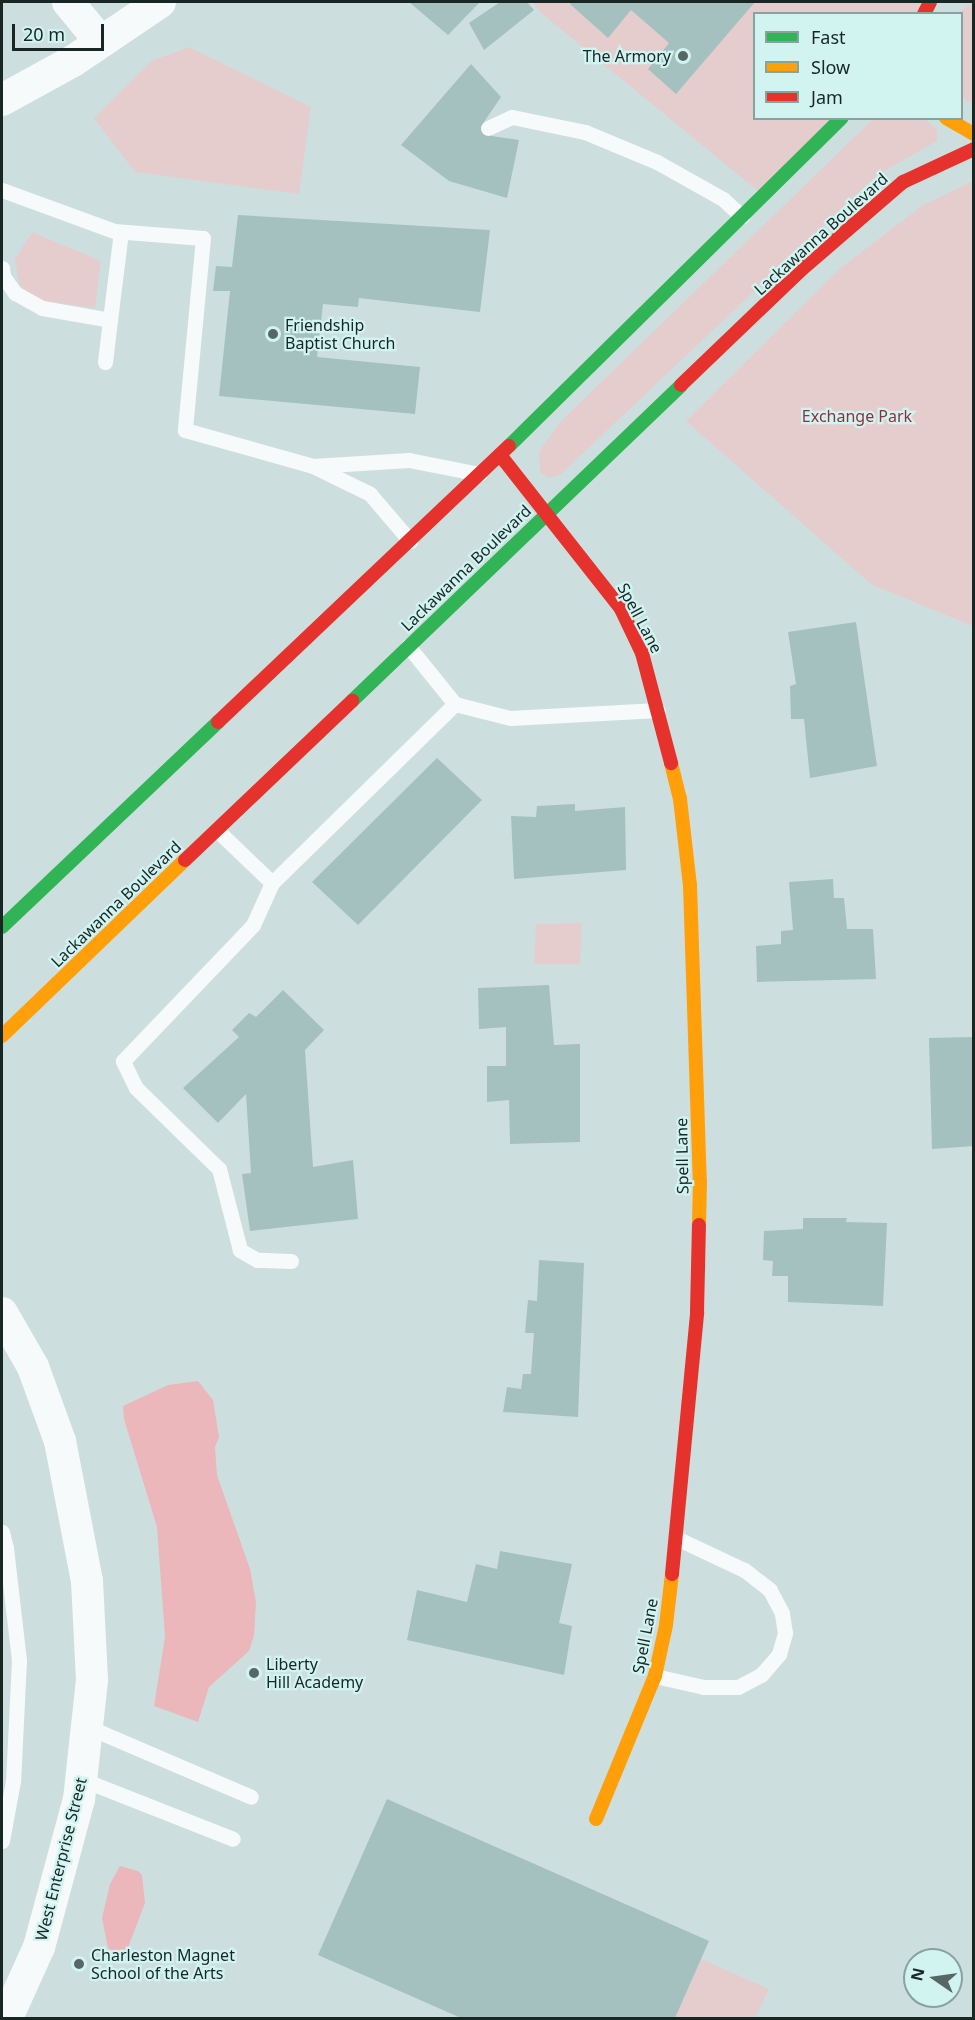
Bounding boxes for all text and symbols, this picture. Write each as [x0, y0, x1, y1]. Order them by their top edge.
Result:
scale bar [15, 12, 106, 50]
legend [753, 12, 963, 120]
text: 20 m [23, 22, 65, 46]
text: Fast [811, 25, 846, 49]
place label: The Armory [583, 46, 671, 66]
marker: The Armory [676, 49, 690, 63]
text: Slow [811, 55, 850, 79]
text: Jam [811, 85, 843, 109]
street label: Lackawanna Boulevard [750, 169, 892, 299]
place label: Friendship Baptist Church [285, 315, 395, 353]
marker: Friendship Baptist Church [266, 327, 280, 341]
park label: Exchange Park [802, 406, 912, 426]
street label: Lackawanna Boulevard [397, 501, 535, 635]
street label: Spell Lane [614, 580, 666, 656]
street label: Lackawanna Boulevard [47, 837, 185, 971]
street label: Spell Lane [672, 1118, 692, 1194]
street label: Spell Lane [628, 1597, 662, 1675]
place label: Liberty Hill Academy [266, 1654, 363, 1692]
marker: Liberty Hill Academy [247, 1666, 261, 1680]
street label: West Enterprise Street [31, 1775, 91, 1943]
place label: Charleston Magnet School of the Arts [91, 1945, 235, 1983]
north arrow [903, 1948, 963, 2008]
marker: Charleston Magnet School of the Arts [72, 1957, 86, 1971]
text: N [905, 1966, 930, 1983]

